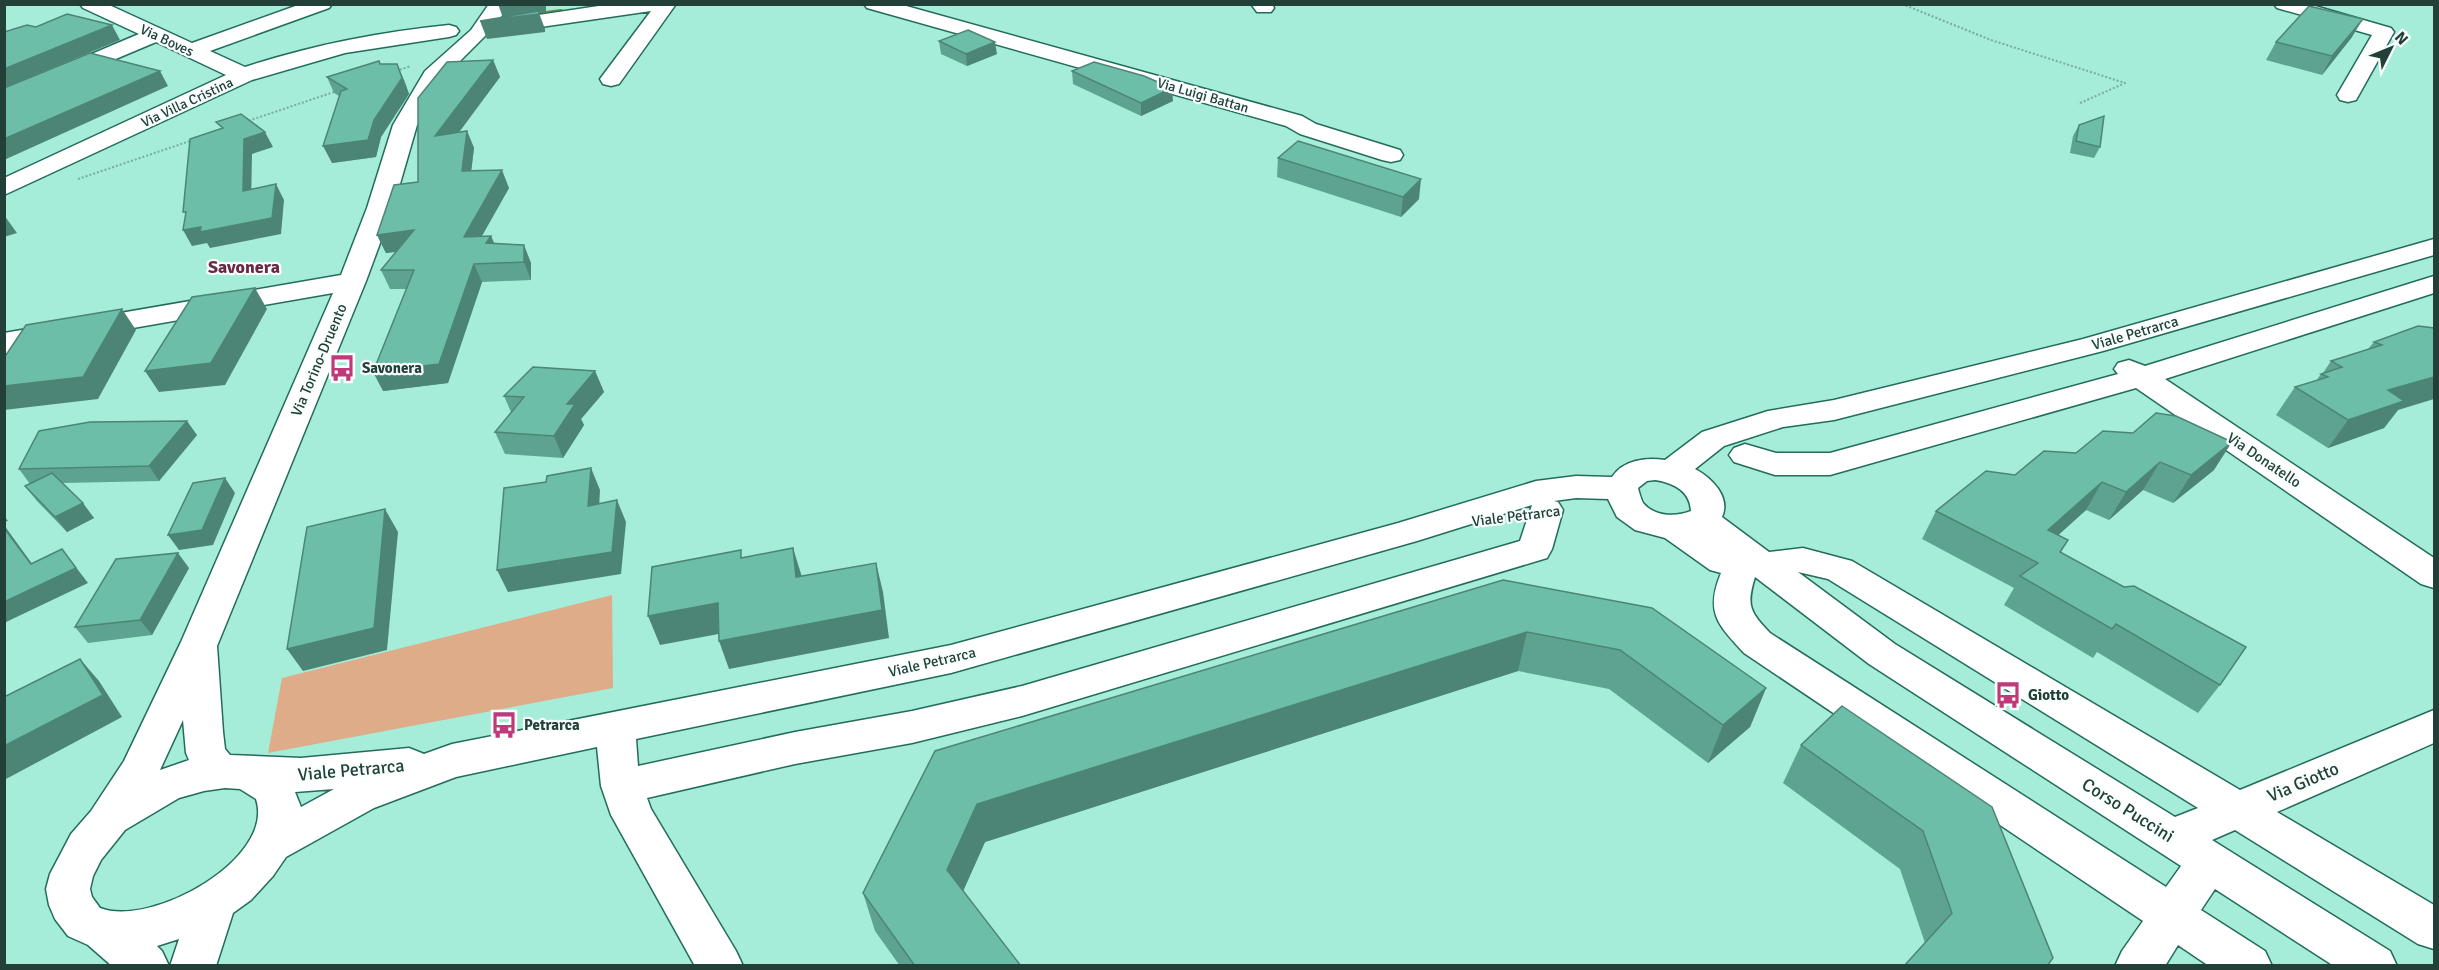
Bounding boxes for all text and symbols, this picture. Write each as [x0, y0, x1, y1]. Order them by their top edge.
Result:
north arrow [2361, 18, 2421, 78]
street label: Via Boves [137, 21, 196, 60]
text: N [2390, 28, 2412, 49]
street label: Via Villa Cristina [139, 74, 236, 131]
street label: Via Luigi Battan [1155, 74, 1251, 117]
district label: Savonera [208, 256, 280, 278]
street label: Via Torino-Druento [287, 301, 351, 419]
street label: Viale Petrarca [2090, 312, 2180, 354]
bus stop icon: Savonera [327, 353, 357, 383]
place label: Savonera [362, 359, 422, 377]
street label: Via Donatello [2223, 429, 2305, 492]
street label: Viale Petrarca [1471, 502, 1561, 530]
street label: Viale Petrarca [887, 643, 977, 681]
bus stop icon: Giotto [1993, 680, 2023, 710]
place label: Giotto [2028, 686, 2069, 704]
bus stop icon: Petrarca [489, 710, 519, 740]
place label: Petrarca [524, 716, 580, 734]
street label: Viale Petrarca [297, 754, 405, 786]
street label: Via Giotto [2264, 757, 2342, 807]
street label: Corso Puccini [2078, 773, 2178, 847]

